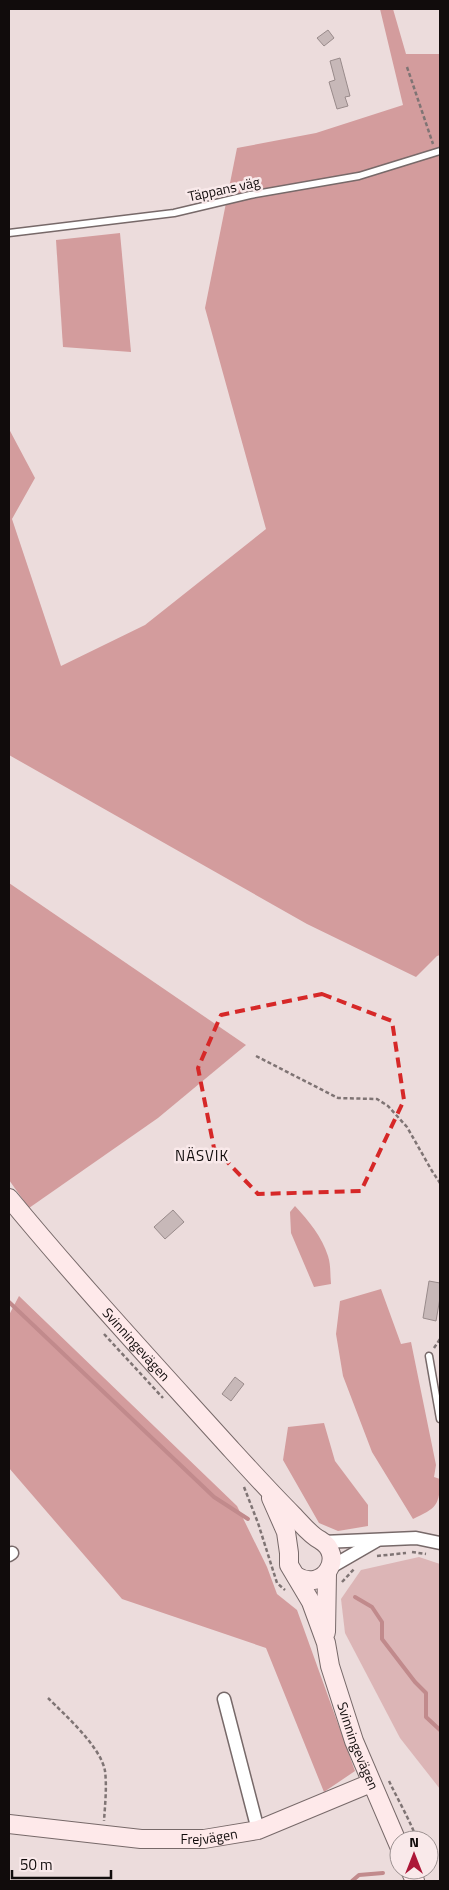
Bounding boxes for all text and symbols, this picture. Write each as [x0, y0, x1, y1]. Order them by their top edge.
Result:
street label: Täppans väg [186, 171, 262, 206]
district label: NÄSVIK [175, 1144, 229, 1167]
street label: Svinningevägen [98, 1303, 175, 1385]
street label: Svinningevägen [332, 1699, 385, 1793]
street label: Frejvägen [180, 1823, 239, 1849]
north arrow [389, 1830, 439, 1880]
text: N [409, 1831, 419, 1852]
scale bar [12, 1848, 111, 1880]
text: 50 m [20, 1853, 53, 1876]

